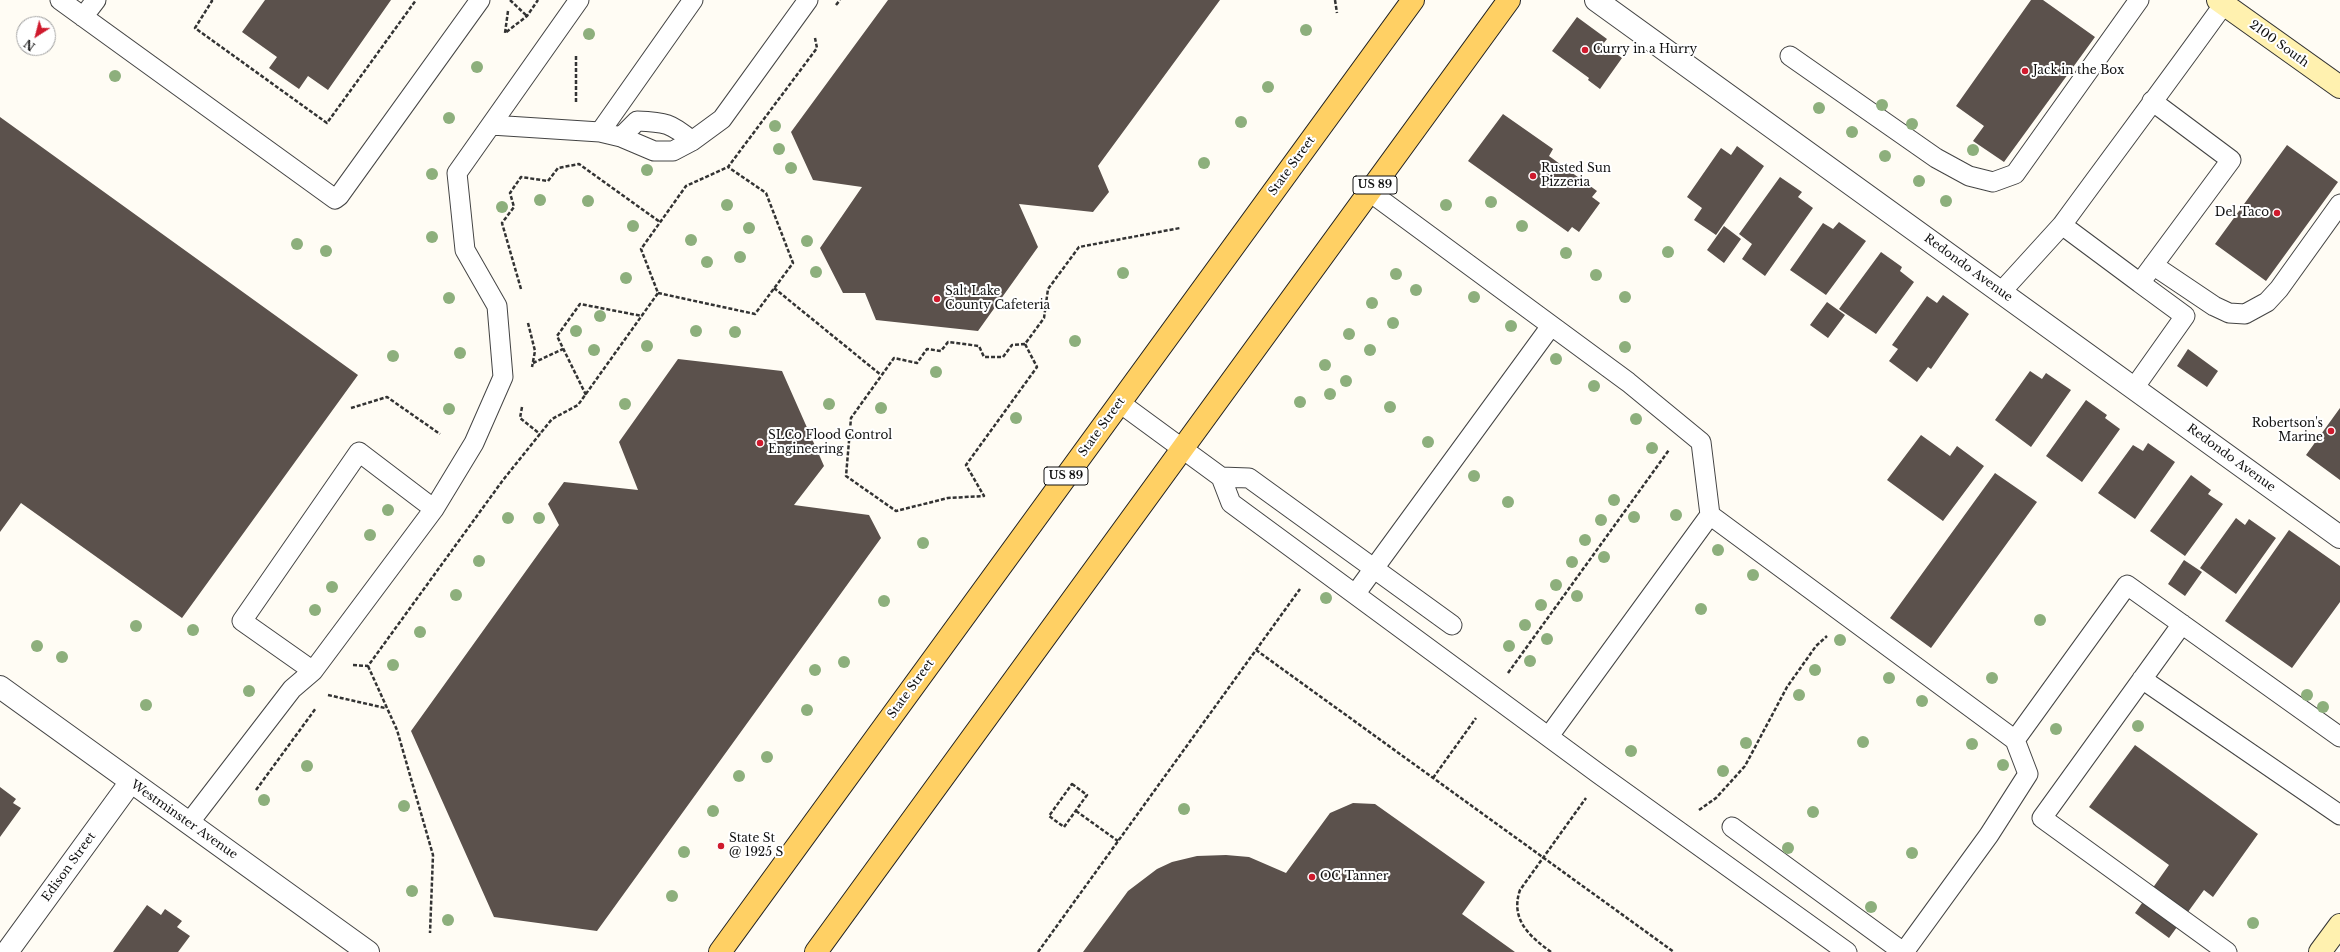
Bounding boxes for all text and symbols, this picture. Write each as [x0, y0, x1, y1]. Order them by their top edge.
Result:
north arrow [16, 16, 56, 56]
street label: 2100 South [2247, 18, 2311, 70]
text: N [21, 36, 38, 54]
place label: Curry in a Hurry [1593, 43, 1697, 57]
marker: Curry in a Hurry [1580, 45, 1590, 55]
place label: Jack in the Box [2033, 64, 2124, 78]
marker: Jack in the Box [2020, 66, 2030, 76]
street label: State Street [1266, 134, 1318, 198]
place label: Rusted Sun Pizzeria [1541, 162, 1611, 190]
marker: Rusted Sun Pizzeria [1528, 171, 1538, 181]
road number: US 89 [1353, 176, 1397, 194]
place label: Del Taco [2215, 206, 2269, 220]
marker: Del Taco [2272, 208, 2282, 218]
street label: Redondo Avenue [1921, 231, 2015, 305]
place label: Salt Lake County Cafeteria [945, 285, 1050, 313]
marker: Salt Lake County Cafeteria [932, 294, 942, 304]
street label: State Street [1076, 395, 1128, 459]
place label: Robertson's Marine [2252, 417, 2323, 445]
street label: Redondo Avenue [2184, 421, 2278, 495]
marker: Robertson's Marine [2326, 426, 2336, 436]
place label: SLCo Flood Control Engineering [768, 429, 892, 457]
marker: SLCo Flood Control Engineering [755, 438, 765, 448]
road number: US 89 [1044, 467, 1088, 485]
street label: State Street [885, 657, 937, 721]
street label: Westminster Avenue [128, 778, 240, 862]
street label: Edison Street [39, 830, 99, 904]
place label: State St @ 1925 S [729, 832, 783, 860]
marker: State St @ 1925 S [716, 841, 726, 851]
place label: OC Tanner [1320, 870, 1389, 884]
marker: OC Tanner [1307, 872, 1317, 882]

